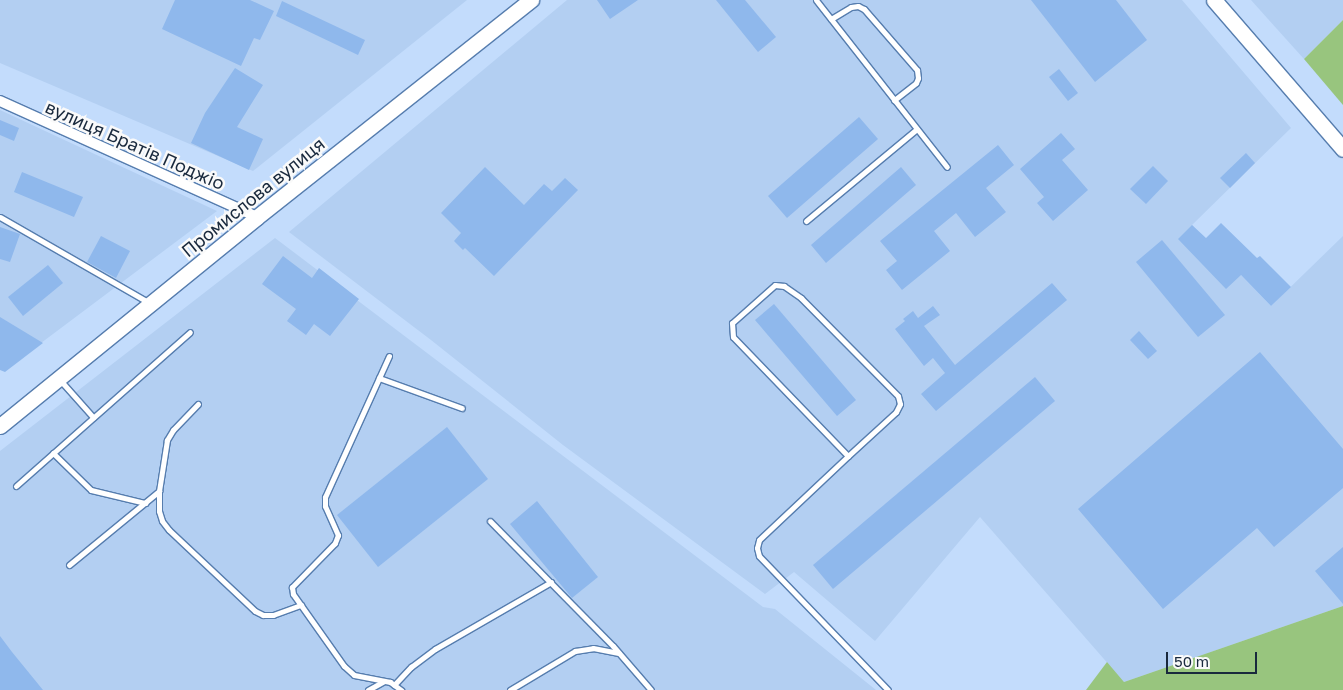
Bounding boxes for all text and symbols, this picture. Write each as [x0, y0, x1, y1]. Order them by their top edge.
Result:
street label: вулиця Братів Поджіо [42, 96, 228, 194]
street label: Промислова вулиця [177, 133, 329, 261]
scale bar [1168, 642, 1259, 674]
text: 50 m [1174, 652, 1209, 670]

